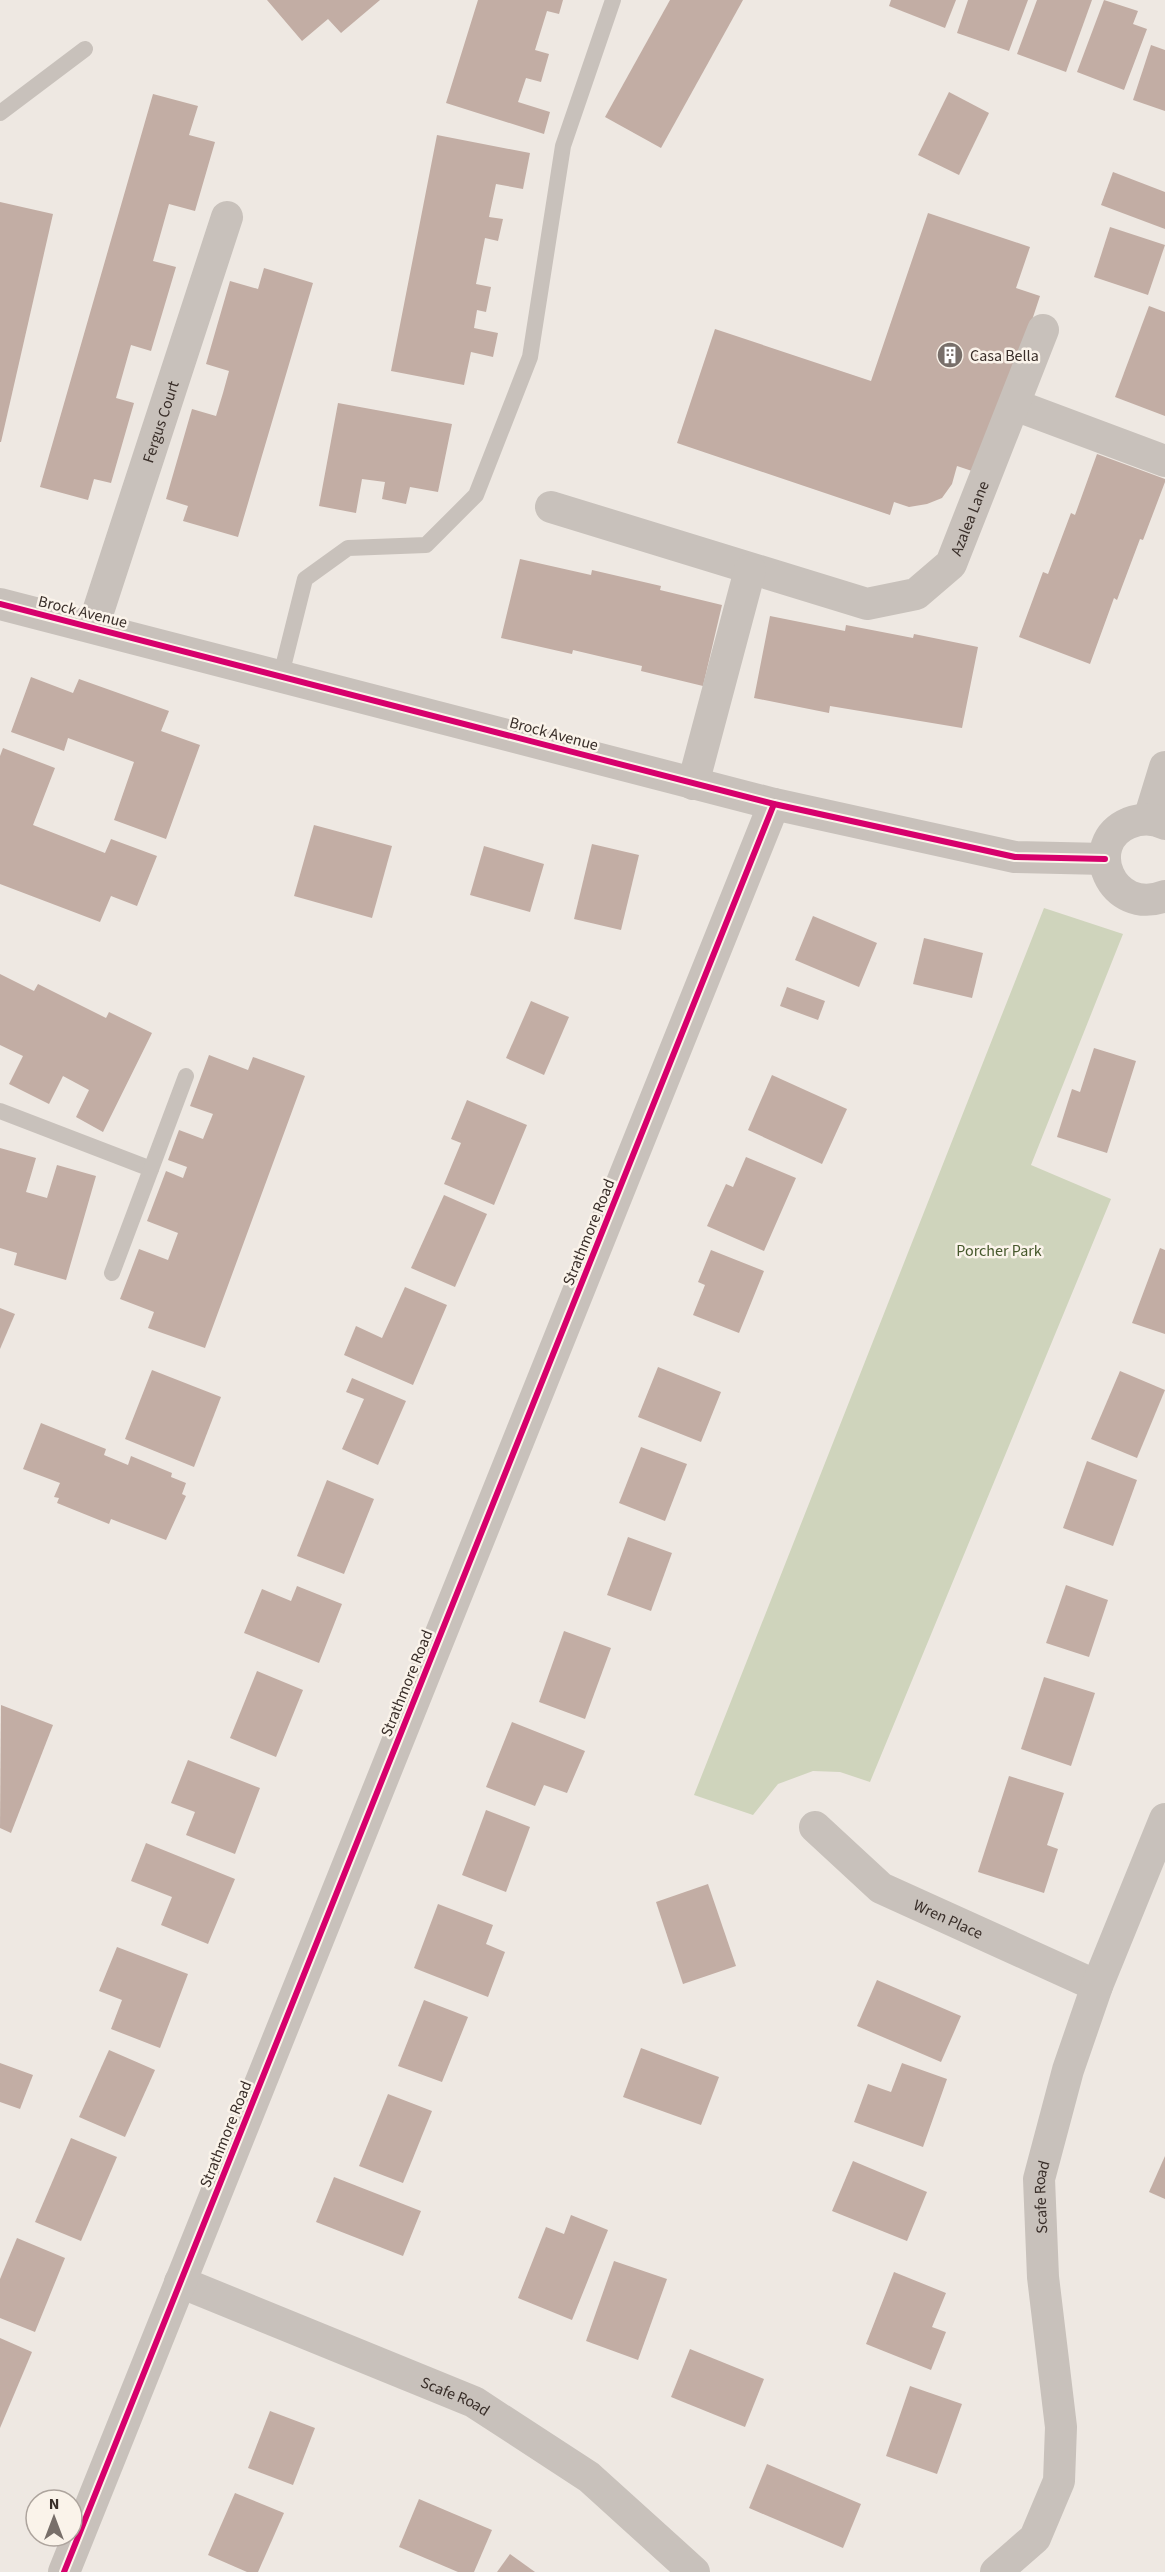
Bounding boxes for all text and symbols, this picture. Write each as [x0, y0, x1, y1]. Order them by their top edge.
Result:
building icon: Casa Bella [935, 340, 965, 370]
place label: Casa Bella [970, 345, 1039, 367]
street label: Fergus Court [137, 378, 185, 466]
street label: Azalea Lane [945, 478, 995, 559]
street label: Brock Avenue [36, 590, 130, 634]
street label: Brock Avenue [507, 712, 601, 756]
street label: Strathmore Road [557, 1176, 620, 1289]
park label: Porcher Park [956, 1240, 1042, 1262]
street label: Strathmore Road [375, 1627, 438, 1740]
street label: Wren Place [910, 1894, 986, 1945]
street label: Strathmore Road [194, 2078, 257, 2191]
street label: Scafe Road [1029, 2158, 1056, 2234]
street label: Scafe Road [417, 2371, 494, 2422]
north arrow [24, 2488, 84, 2548]
text: N [49, 2493, 59, 2515]

